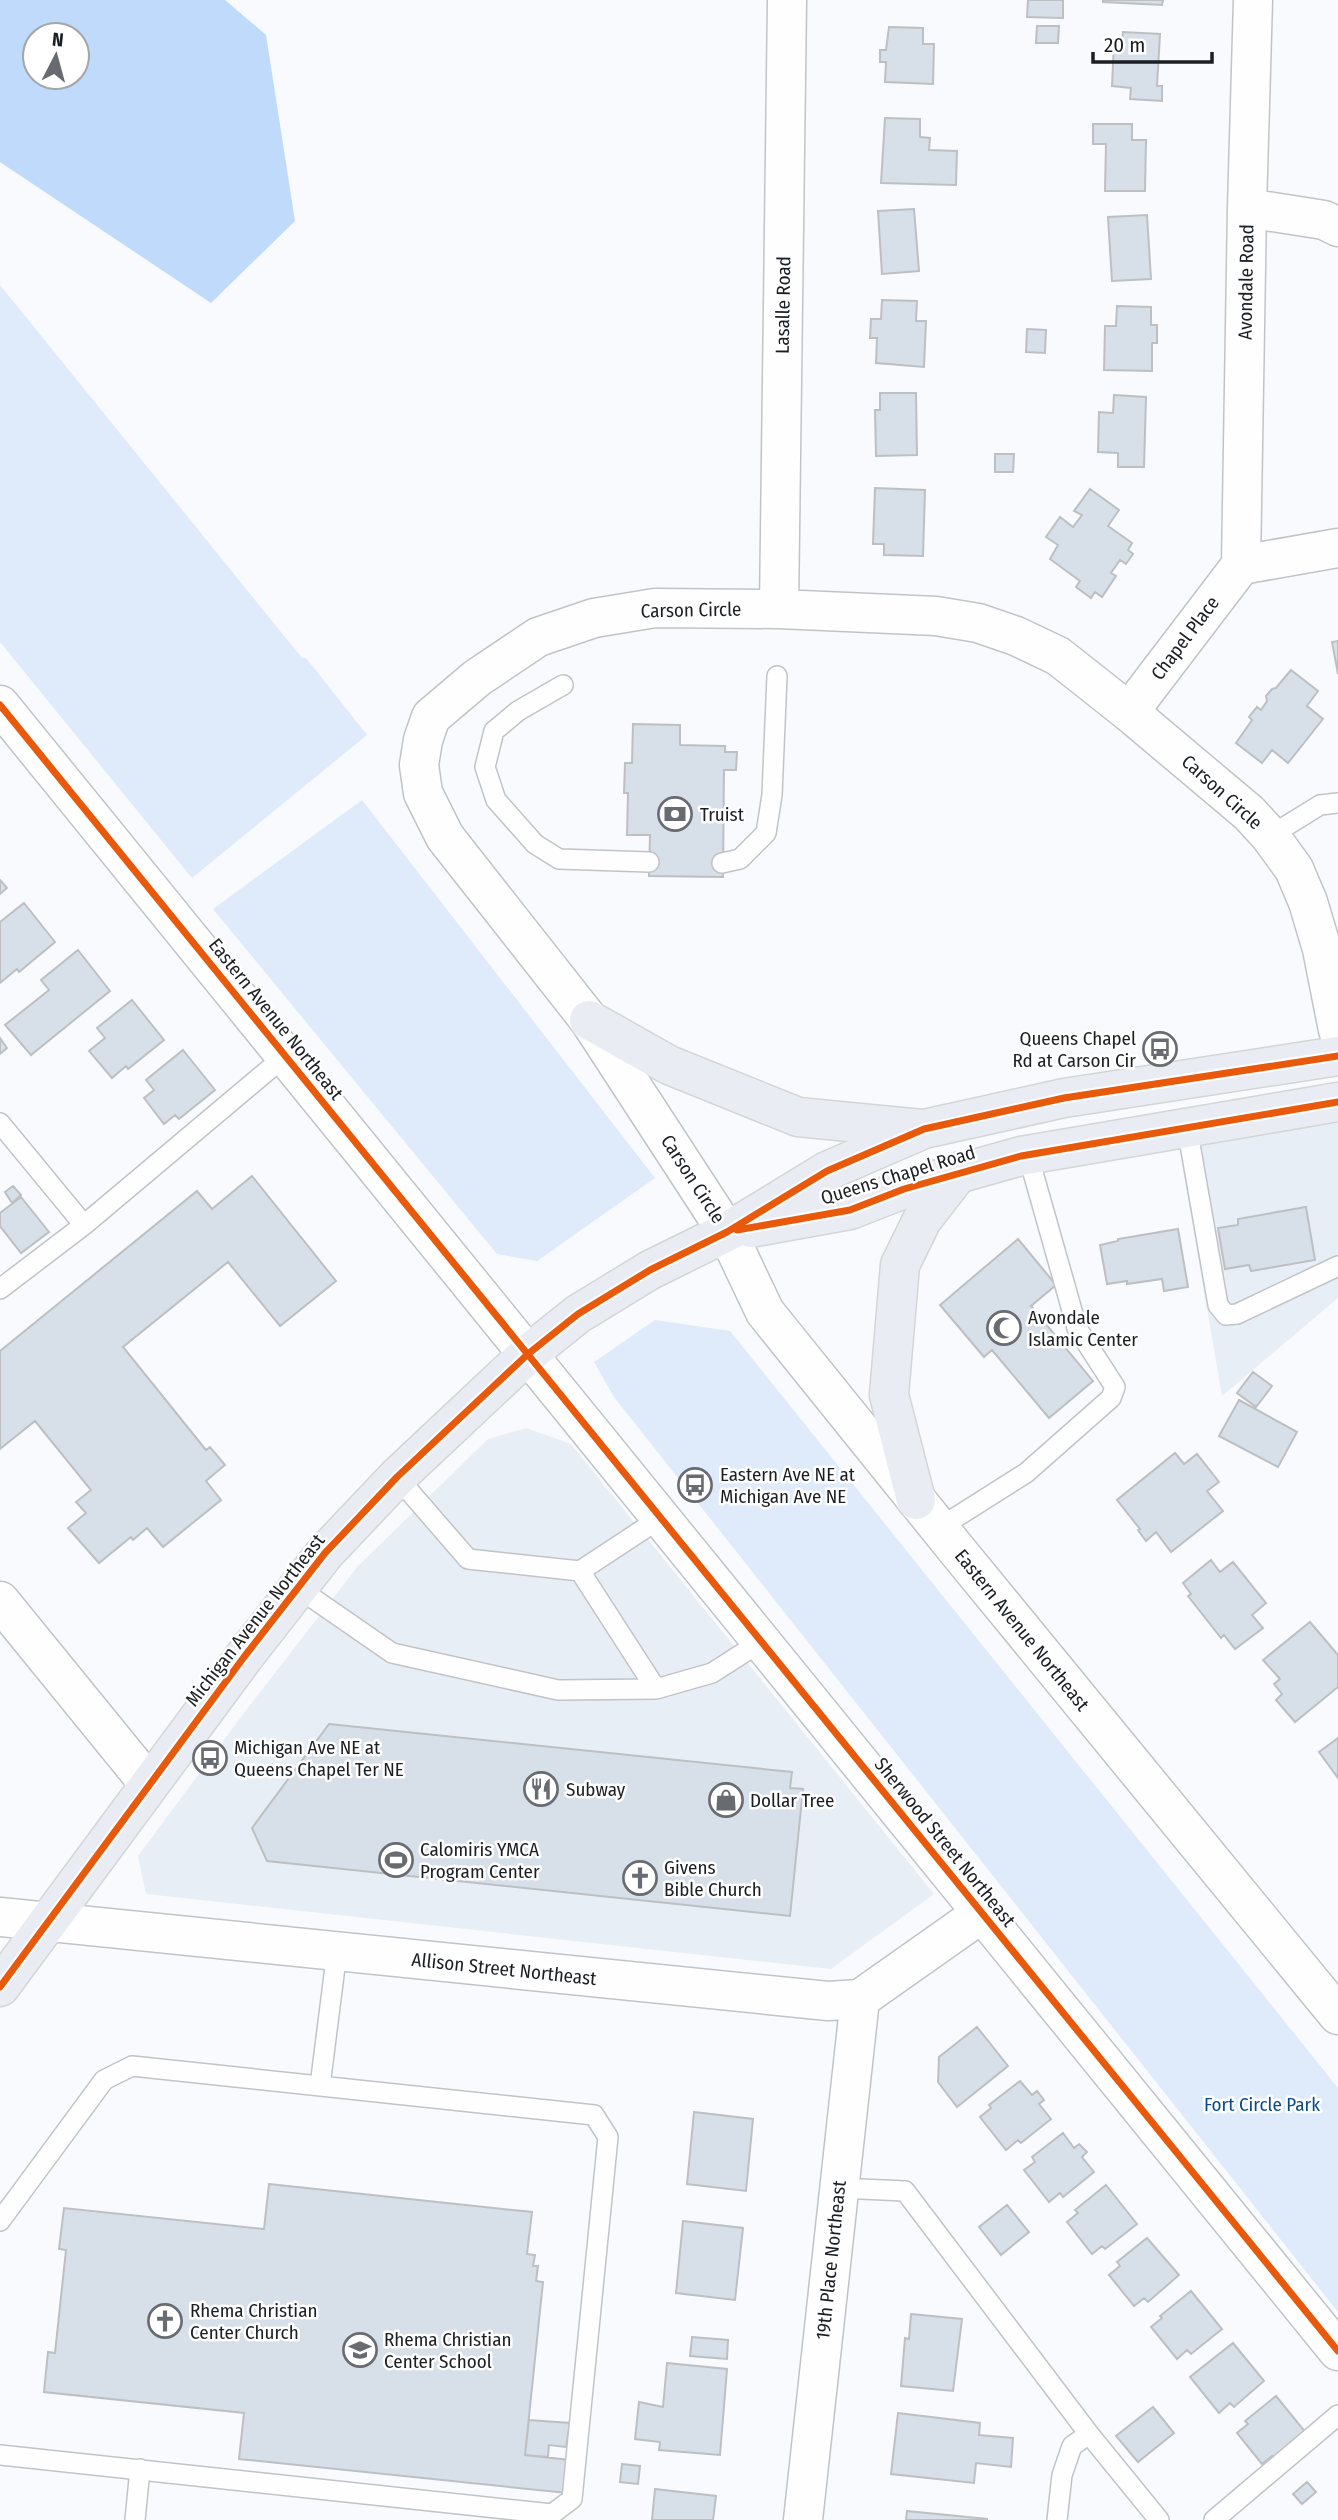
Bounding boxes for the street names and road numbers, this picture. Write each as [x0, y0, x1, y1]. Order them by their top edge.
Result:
street label: Avondale Road [1233, 224, 1259, 340]
street label: Lasalle Road [771, 256, 795, 354]
street label: Chapel Place [1146, 592, 1224, 684]
street label: Carson Circle [640, 598, 742, 622]
street label: Carson Circle [1177, 750, 1267, 834]
street label: Eastern Avenue Northeast [204, 934, 349, 1105]
street label: Carson Circle [656, 1131, 730, 1227]
street label: Queens Chapel Road [818, 1141, 978, 1209]
street label: Michigan Avenue Northeast [181, 1529, 330, 1711]
street label: Eastern Avenue Northeast [950, 1545, 1095, 1716]
street label: Sherwood Street Northeast [870, 1753, 1021, 1932]
street label: Allison Street Northeast [410, 1948, 598, 1990]
street label: 19th Place Northeast [811, 2178, 851, 2341]

